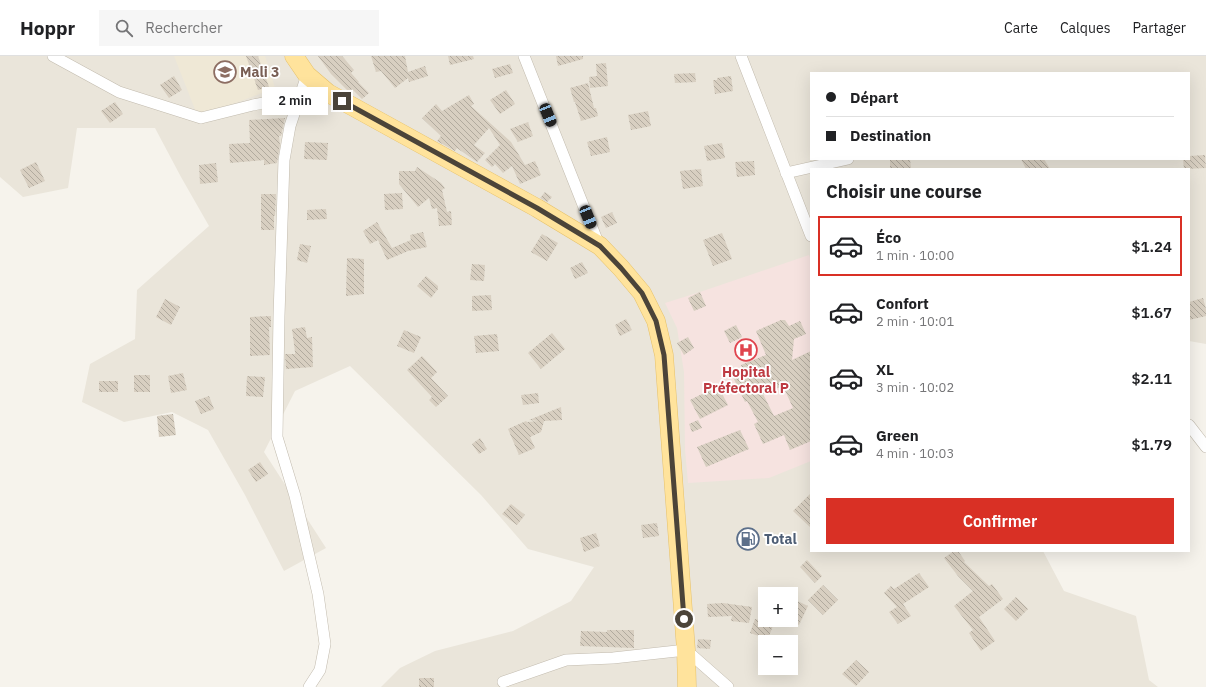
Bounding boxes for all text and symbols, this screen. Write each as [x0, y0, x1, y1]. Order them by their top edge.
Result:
search box [99, 10, 379, 46]
text: Hoppr [20, 16, 75, 40]
icon: search [113, 17, 135, 39]
text: Rechercher [145, 18, 222, 37]
text: Carte [1004, 19, 1038, 37]
text: Calques [1060, 19, 1110, 37]
text: Partager [1132, 19, 1186, 37]
school or university icon: Mali 3 [212, 59, 238, 85]
place label: Mali 3 [240, 63, 279, 81]
callout: 2 min [262, 87, 328, 115]
text: Départ [850, 88, 898, 107]
text: 2 min [278, 92, 312, 109]
route end [333, 92, 351, 110]
car [538, 102, 558, 128]
text: Destination [850, 126, 931, 145]
text: Choisir une course [826, 180, 982, 203]
car [578, 204, 598, 230]
icon: car [828, 228, 864, 264]
text: Éco [876, 228, 901, 247]
text: $1.24 [1132, 237, 1172, 256]
text: 1 min · 10:00 [876, 247, 954, 264]
icon: car [828, 294, 864, 330]
text: Confort [876, 294, 929, 313]
text: $1.67 [1132, 303, 1172, 322]
text: 2 min · 10:01 [876, 313, 954, 330]
hospital icon: Hopital Préfectoral P [733, 337, 759, 363]
icon: car [828, 360, 864, 396]
text: XL [876, 360, 894, 379]
place label: Hopital Préfectoral P [703, 363, 789, 397]
text: $2.11 [1132, 369, 1172, 388]
text: 3 min · 10:02 [876, 379, 954, 396]
icon: car [828, 426, 864, 462]
text: Green [876, 426, 919, 445]
text: $1.79 [1132, 435, 1172, 454]
text: 4 min · 10:03 [876, 445, 954, 462]
button: Confirmer [826, 498, 1174, 544]
fuel station icon: Total [735, 526, 761, 552]
place label: Total [764, 530, 797, 548]
map controls [758, 587, 798, 675]
button: + [758, 587, 798, 627]
route start [675, 610, 693, 628]
button: − [758, 635, 798, 675]

